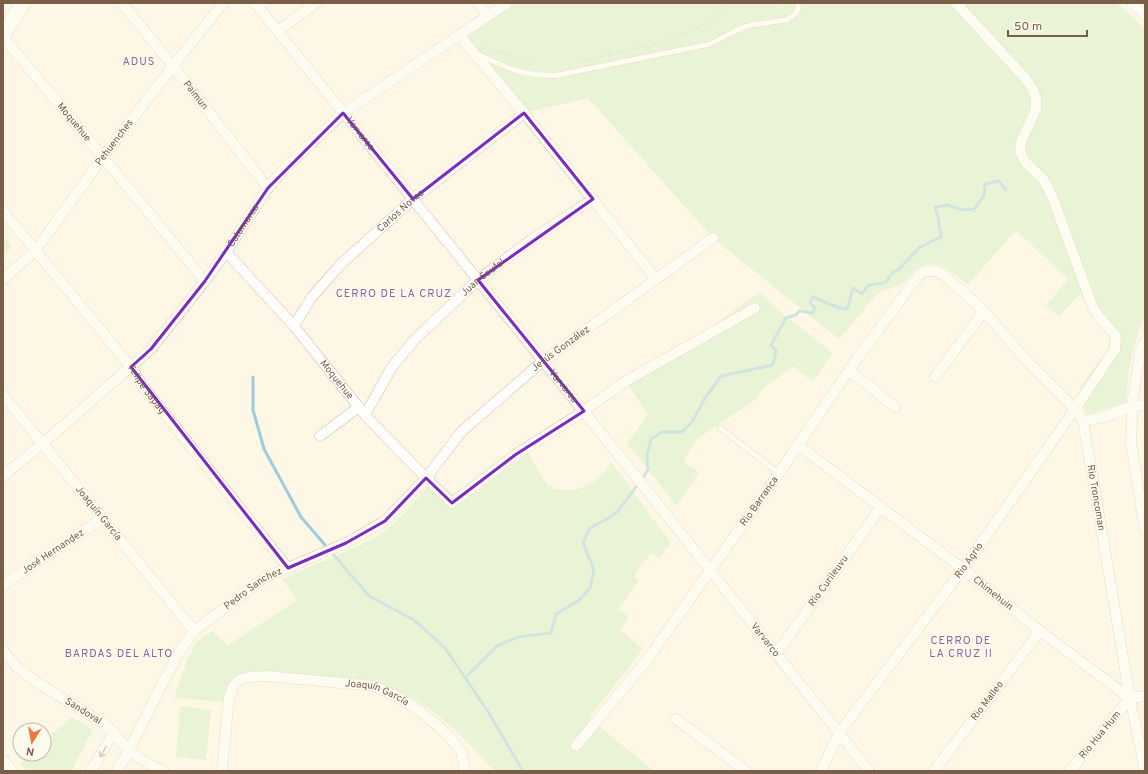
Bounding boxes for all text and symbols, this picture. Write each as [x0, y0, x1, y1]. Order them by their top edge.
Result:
scale bar [1008, 12, 1087, 38]
text: 50 m [1014, 19, 1042, 35]
district label: ADUS [123, 55, 155, 69]
street label: Paimun [180, 78, 211, 112]
street label: Moquehue [54, 100, 94, 145]
street label: Varvarco [343, 114, 378, 154]
street label: Pehuenches [92, 116, 136, 168]
street label: Carlos Novac [374, 186, 427, 235]
street label: Catamarca [224, 202, 262, 250]
street label: Juan Soufal [458, 256, 507, 299]
district label: CERRO DE LA CRUZ [336, 287, 452, 301]
street label: Jesús González [529, 323, 592, 374]
street label: Moquehue [317, 357, 356, 402]
street label: Felipe Sapag [125, 362, 169, 416]
street label: Varvarco [546, 367, 581, 406]
street label: Rio Troncoman [1084, 464, 1108, 532]
street label: Rio Barranca [737, 474, 781, 529]
street label: Joaquín García [72, 483, 125, 543]
street label: José Hernandez [19, 526, 87, 577]
street label: Rio Agrio [952, 540, 986, 581]
street label: Rio Curileuvu [806, 552, 851, 609]
street label: Pedro Sanchez [221, 565, 284, 612]
street label: Chimehuin [970, 573, 1016, 613]
street label: Varvarco [748, 620, 783, 660]
district label: CERRO DE LA CRUZ II [929, 634, 993, 661]
district label: BARDAS DEL ALTO [65, 647, 173, 661]
street label: Joaquín García [345, 677, 411, 709]
street label: Rio Malleo [968, 678, 1007, 723]
street label: Sandoval [62, 695, 104, 727]
street label: Rio Hua Hum [1076, 708, 1124, 761]
north arrow [12, 722, 52, 762]
text: N [25, 743, 35, 758]
one-way arrow [98, 746, 106, 758]

